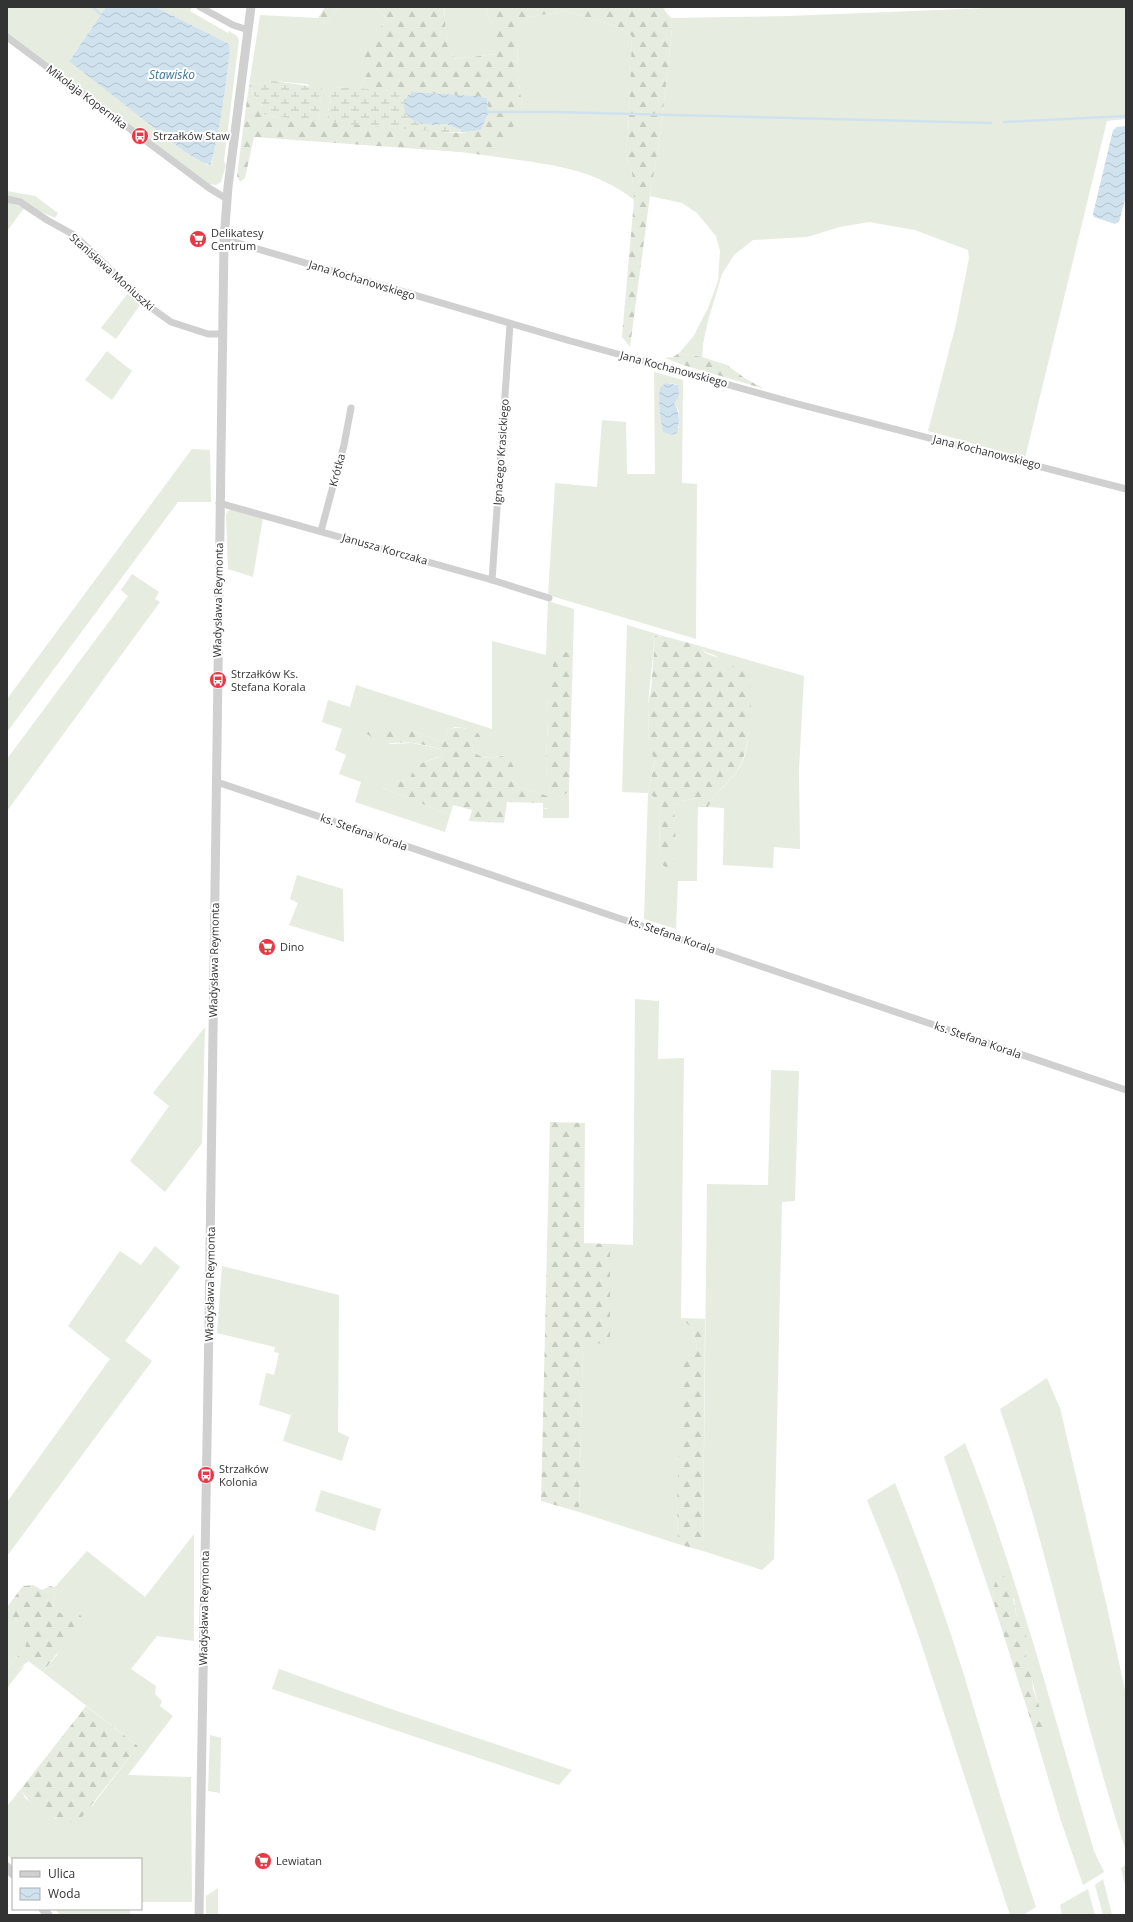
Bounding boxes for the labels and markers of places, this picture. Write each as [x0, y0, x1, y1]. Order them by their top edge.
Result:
bus stop icon: Strzałków Staw [130, 126, 150, 146]
place label: Strzałków Staw [153, 128, 230, 143]
place label: Delikatesy Centrum [211, 225, 264, 253]
supermarket icon: Delikatesy Centrum [188, 229, 208, 249]
place label: Strzałków Ks. Stefana Korala [231, 666, 306, 694]
bus stop icon: Strzałków Ks. Stefana Korala [208, 670, 228, 690]
supermarket icon: Dino [257, 937, 277, 957]
place label: Dino [280, 939, 305, 954]
place label: Strzałków Kolonia [219, 1461, 269, 1489]
bus stop icon: Strzałków Kolonia [196, 1465, 216, 1485]
supermarket icon: Lewiatan [253, 1851, 273, 1871]
place label: Lewiatan [276, 1853, 322, 1868]

